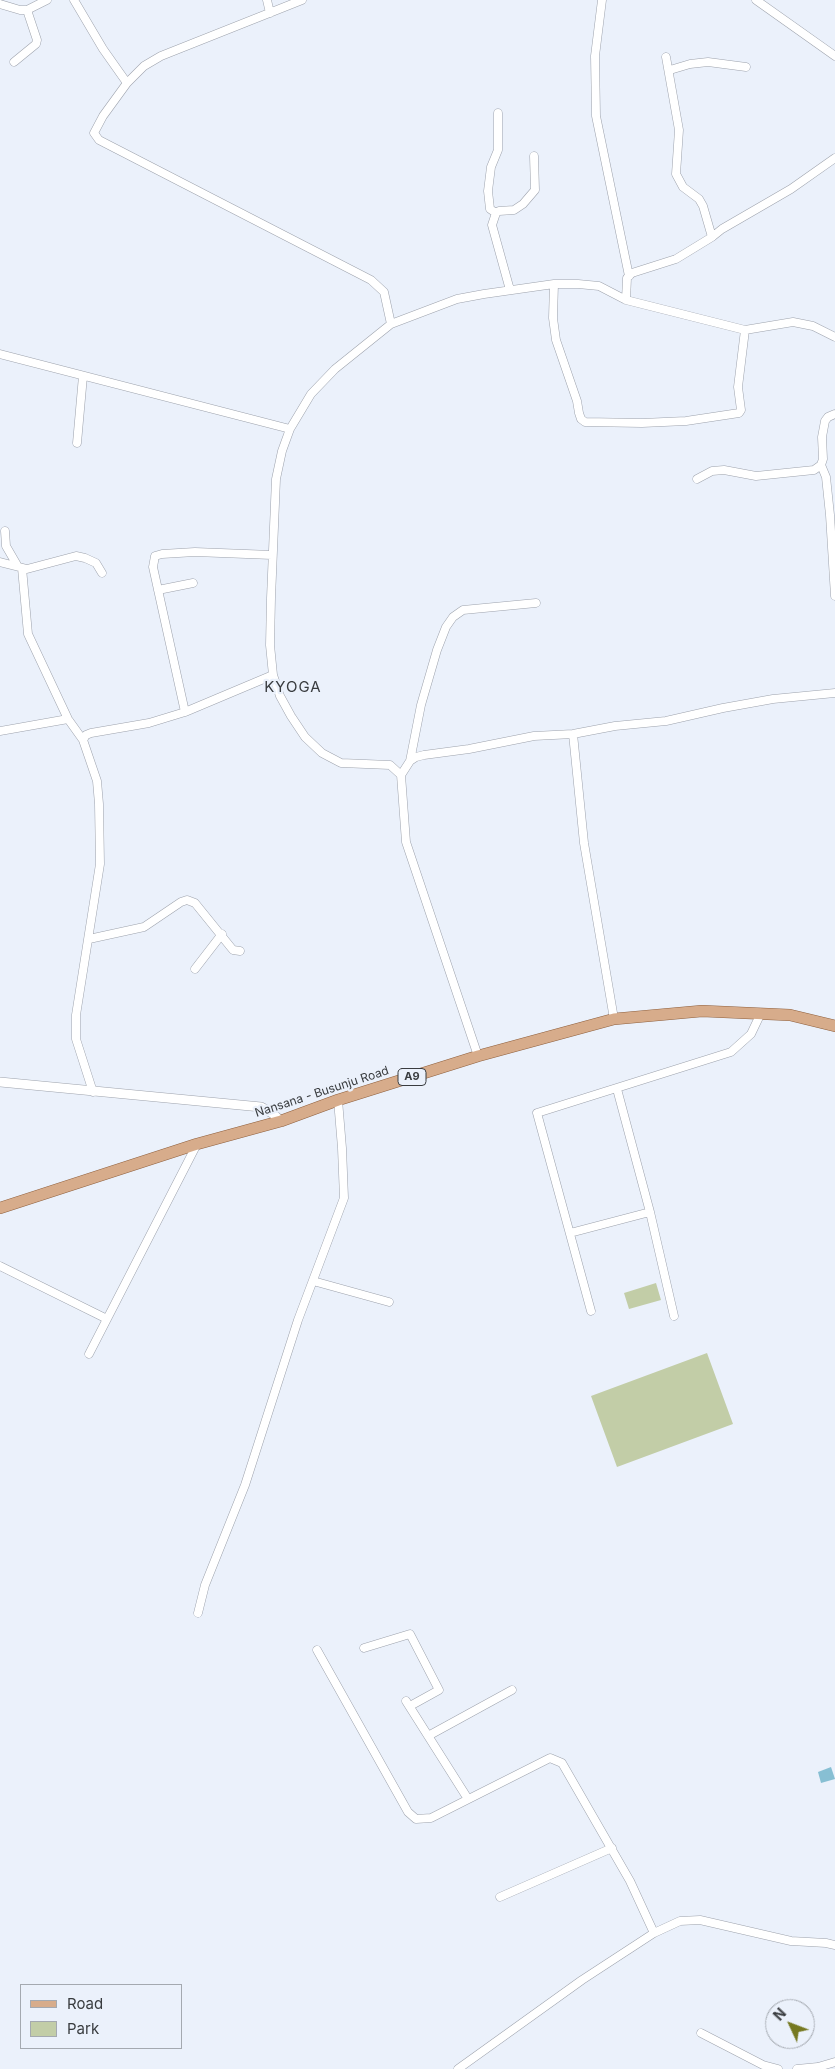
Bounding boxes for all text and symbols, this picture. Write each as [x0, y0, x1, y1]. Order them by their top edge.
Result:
district label: KYOGA [264, 678, 322, 696]
street label: Nansana - Busunju Road [253, 1064, 391, 1120]
road number: A9 [398, 1068, 426, 1086]
legend [20, 1984, 182, 2049]
text: Road [67, 1994, 103, 2013]
north arrow [765, 1999, 815, 2049]
text: N [770, 2004, 789, 2024]
text: Park [67, 2019, 99, 2038]

